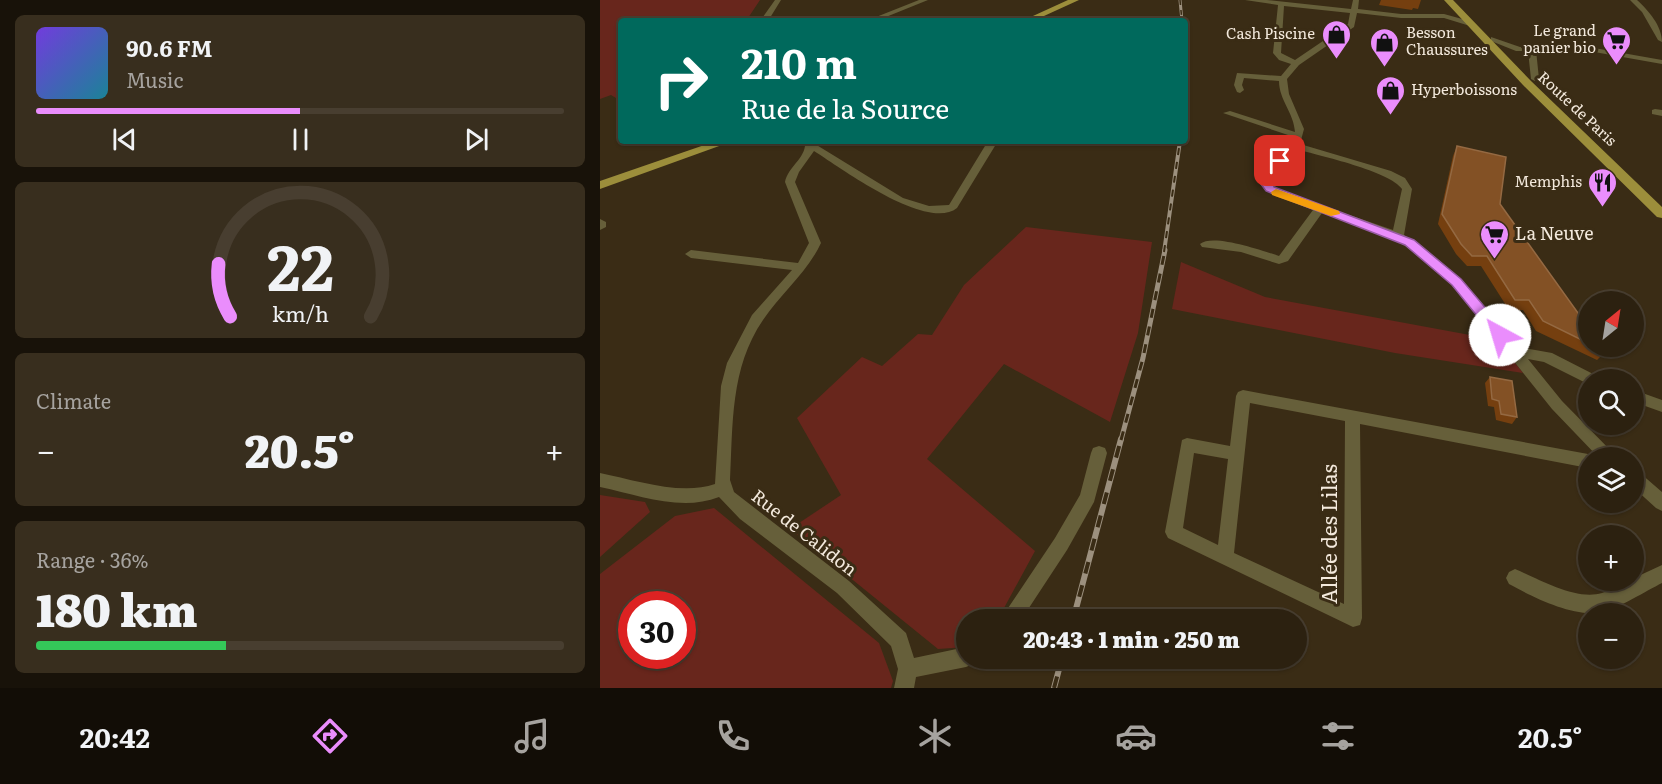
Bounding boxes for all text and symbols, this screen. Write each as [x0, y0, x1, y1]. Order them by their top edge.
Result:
shop icon: Cash Piscine [1320, 18, 1352, 60]
place label: Le grand panier bio [1523, 18, 1596, 58]
place label: Besson Chaussures [1406, 20, 1488, 60]
place label: Cash Piscine [1226, 21, 1315, 44]
supermarket icon: Le grand panier bio [1601, 24, 1633, 66]
shop icon: Besson Chaussures [1369, 26, 1401, 68]
text: 210 m [741, 30, 857, 92]
text: 90.6 FM [126, 31, 212, 64]
icon: right [642, 42, 720, 120]
text: Music [126, 64, 183, 94]
street label: Route de Paris [1533, 65, 1623, 151]
shop icon: Hyperboissons [1374, 74, 1406, 116]
place label: Hyperboissons [1411, 77, 1517, 100]
text: Rue de la Source [741, 87, 949, 127]
icon: previous [108, 123, 141, 156]
icon: pause [284, 123, 317, 156]
icon: next [460, 123, 493, 156]
pin [1254, 135, 1305, 186]
icon: arrive [1263, 144, 1296, 177]
restaurant icon: Memphis [1587, 166, 1619, 208]
place label: Memphis [1514, 169, 1582, 192]
supermarket icon: La Neuve [1478, 218, 1510, 260]
text: 22 [266, 219, 334, 311]
place label: La Neuve [1515, 219, 1594, 246]
north arrow [1578, 291, 1644, 357]
map controls [1578, 291, 1644, 669]
text: km/h [271, 298, 329, 330]
position arrow [1468, 303, 1532, 367]
button: search [1578, 369, 1644, 435]
text: Climate [36, 385, 111, 415]
text: 20.5° [245, 415, 355, 482]
text: − [36, 424, 55, 473]
text: + [545, 424, 564, 473]
button: layers [1578, 447, 1644, 513]
street label: Allée des Lilas [1312, 464, 1343, 604]
street label: Rue de Calidon [746, 482, 864, 582]
button: + [1578, 525, 1644, 591]
text: Range · 36% [36, 544, 148, 574]
text: 180 km [36, 574, 197, 641]
speed limit sign: 30 [618, 591, 696, 669]
button: − [1578, 603, 1644, 669]
text: 20:43 · 1 min · 250 m [1023, 622, 1240, 655]
icon: directions [309, 715, 351, 757]
icon: music [511, 715, 553, 757]
icon: phone [712, 715, 754, 757]
icon: climate [914, 715, 956, 757]
icon: car [1115, 715, 1157, 757]
icon: filters [1317, 715, 1359, 757]
text: 20:42 [80, 716, 150, 756]
text: 20.5° [1518, 716, 1582, 756]

